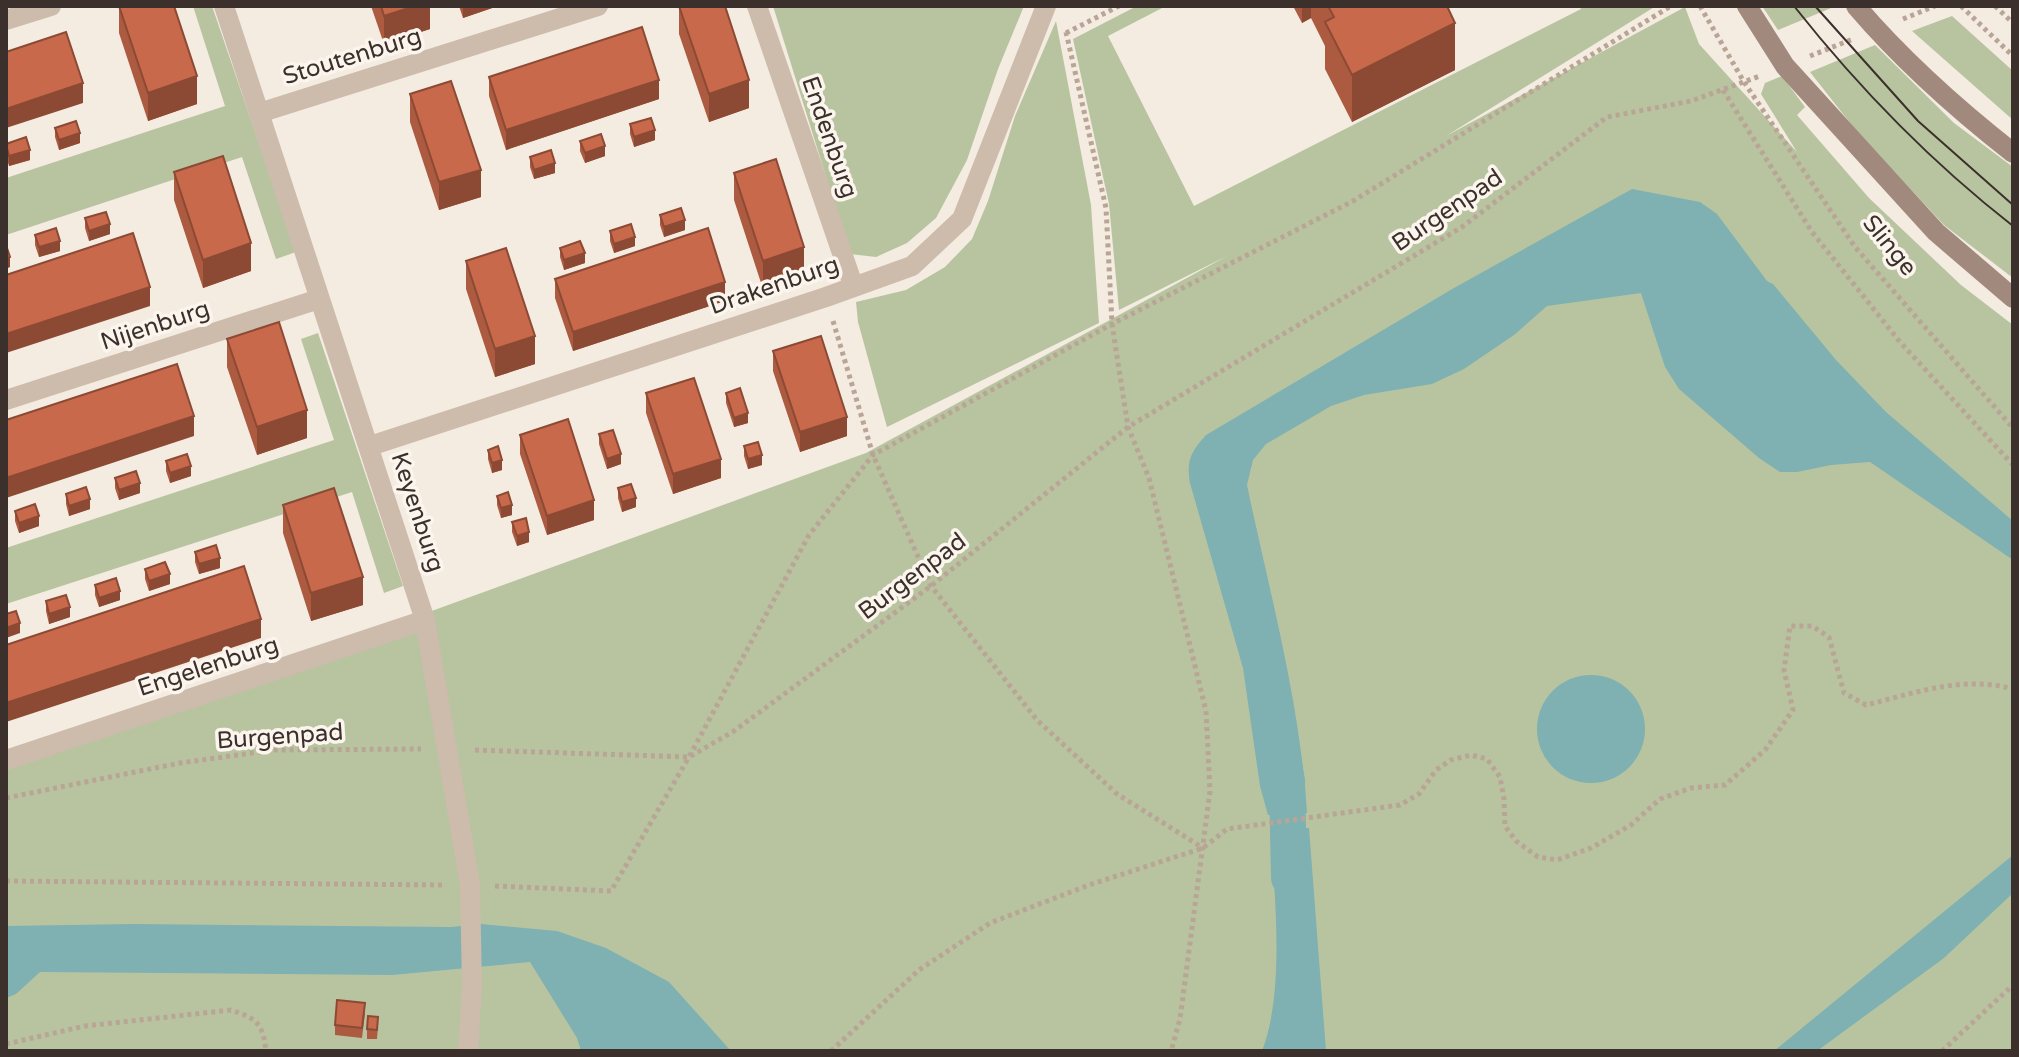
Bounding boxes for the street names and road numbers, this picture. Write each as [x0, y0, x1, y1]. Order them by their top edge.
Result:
street label: Stoutenburg [279, 22, 425, 91]
street label: Endenburg [795, 72, 864, 202]
street label: Burgenpad [1387, 163, 1508, 258]
street label: Slinge [1856, 209, 1923, 282]
street label: Drakenburg [705, 250, 843, 321]
street label: Nijenburg [97, 294, 213, 357]
street label: Keyenburg [385, 449, 451, 576]
street label: Burgenpad [853, 527, 972, 626]
street label: Engelenburg [134, 630, 282, 703]
street label: Burgenpad [216, 718, 344, 755]

